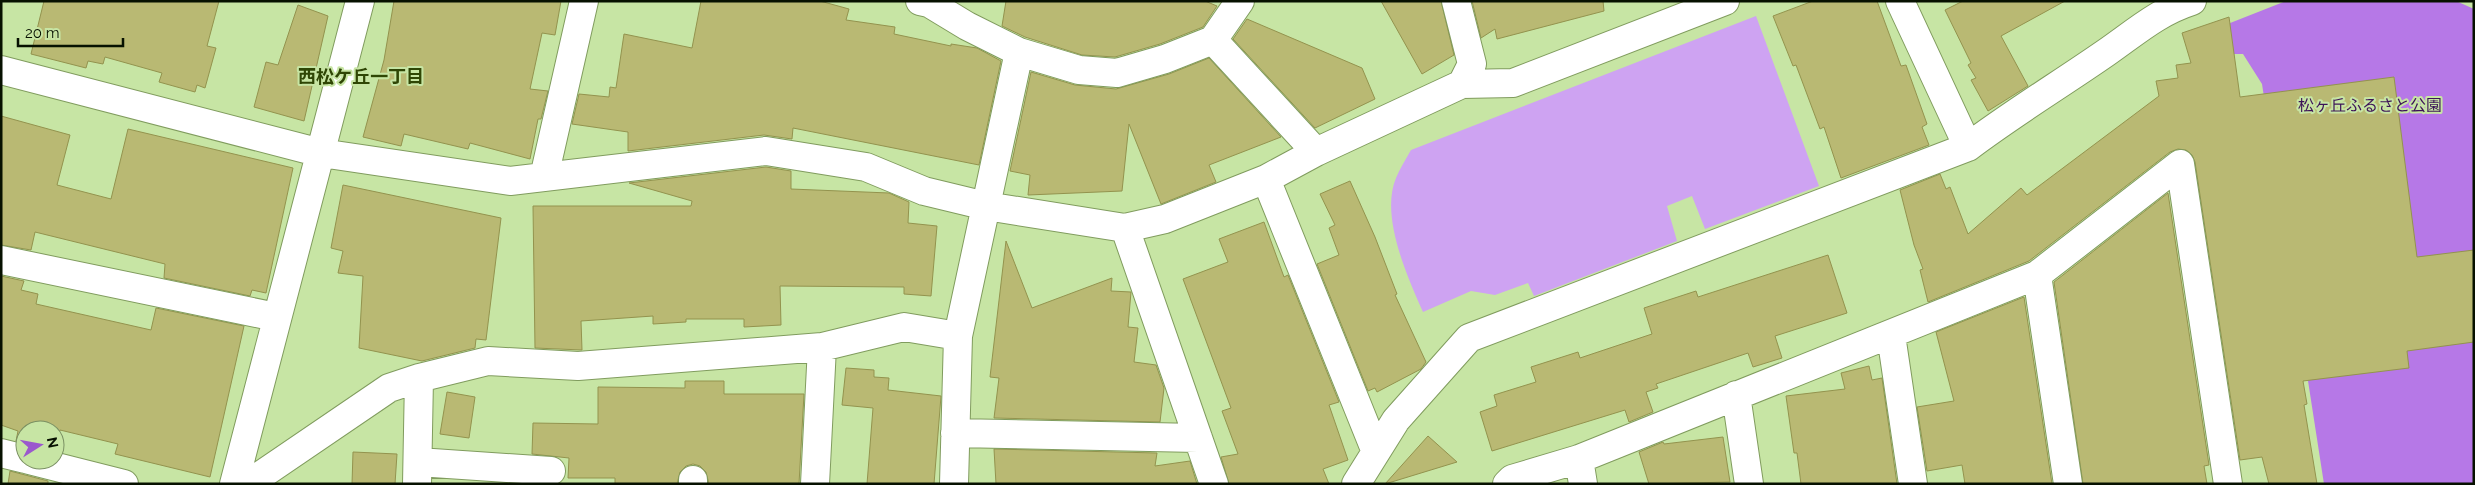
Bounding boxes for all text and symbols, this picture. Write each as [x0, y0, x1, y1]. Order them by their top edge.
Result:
scale bar [18, 15, 122, 47]
text: 20 m [25, 24, 60, 42]
district label: 西松ケ丘一丁目 [298, 66, 424, 87]
park label: 松ヶ丘ふるさと公園 [2298, 96, 2442, 115]
north arrow [15, 420, 65, 470]
text: N [44, 436, 62, 449]

